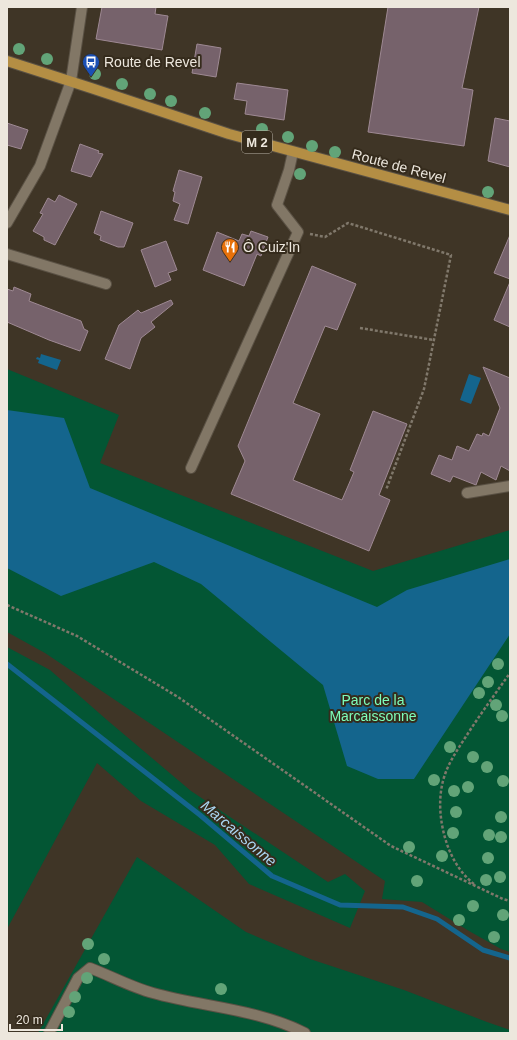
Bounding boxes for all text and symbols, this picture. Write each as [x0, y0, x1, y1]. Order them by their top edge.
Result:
bus stop icon: Route de Revel [81, 52, 101, 77]
place label: Route de Revel [104, 54, 201, 70]
road number: M 2 [242, 131, 272, 153]
street label: Route de Revel [350, 146, 448, 186]
restaurant icon: Ô Cuiz'In [220, 237, 240, 262]
place label: Ô Cuiz'In [243, 239, 300, 255]
park label: Parc de la Marcaissonne [329, 692, 417, 724]
water label: Marcaissonne [198, 796, 280, 870]
scale bar [10, 1006, 62, 1032]
text: 20 m [16, 1013, 43, 1027]

